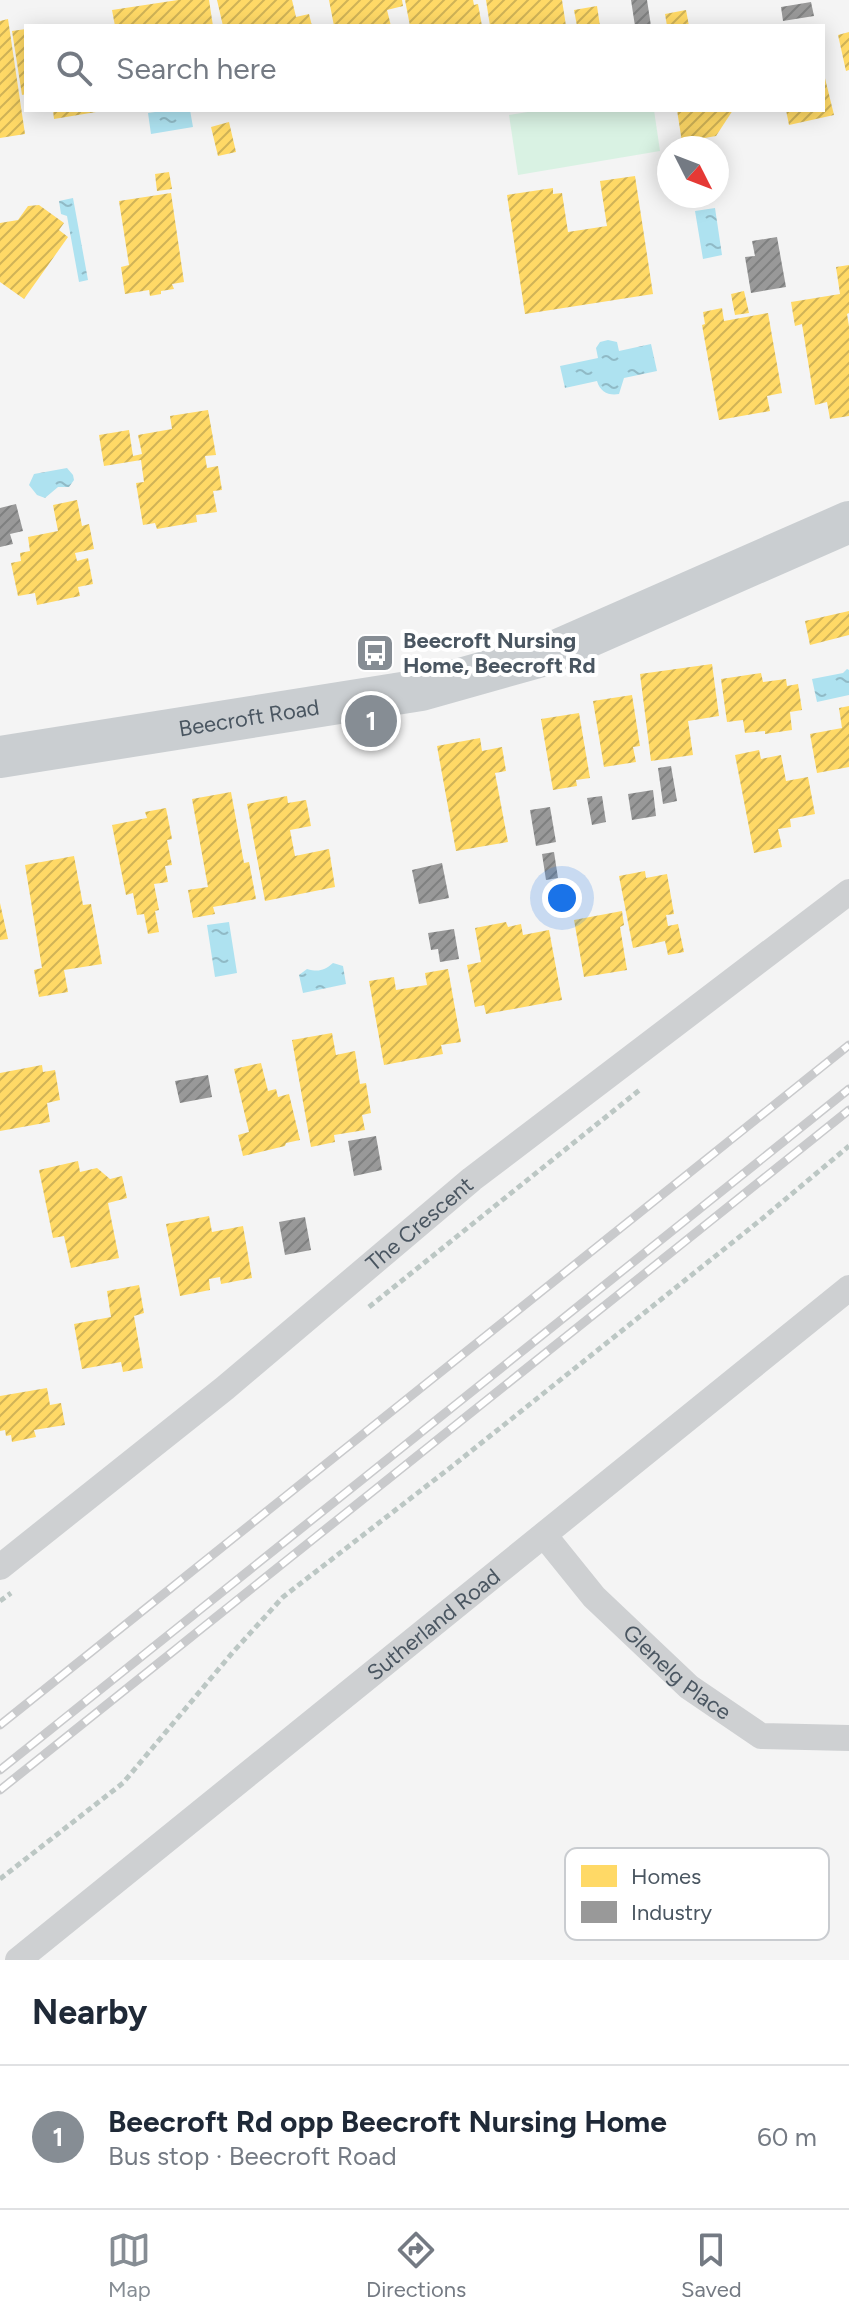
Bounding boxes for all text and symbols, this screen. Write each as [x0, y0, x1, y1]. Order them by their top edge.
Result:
search box [24, 24, 825, 112]
icon: search [52, 46, 96, 90]
text: Search here [116, 50, 276, 87]
north arrow [657, 136, 729, 208]
place label: Beecroft Nursing Home, Beecroft Rd [403, 627, 596, 679]
bus stop icon: Beecroft Nursing Home, Beecroft Rd [354, 632, 396, 674]
pin: 1 [345, 691, 397, 751]
street label: Beecroft Road [177, 693, 321, 742]
your location [542, 878, 582, 918]
street label: The Crescent [360, 1171, 479, 1277]
street label: Sutherland Road [362, 1563, 505, 1686]
street label: Glenelg Place [617, 1619, 736, 1726]
legend [565, 1848, 829, 1940]
text: Homes [631, 1863, 701, 1890]
text: Industry [631, 1899, 712, 1926]
text: Nearby [32, 1992, 147, 2033]
text: Beecroft Rd opp Beecroft Nursing Home [108, 2103, 667, 2140]
text: 1 [53, 2121, 63, 2153]
text: 60 m [757, 2121, 817, 2153]
text: Bus stop · Beecroft Road [108, 2140, 397, 2172]
tab: Map [107, 2228, 151, 2303]
tab: Directions [366, 2228, 466, 2303]
tab: Saved [681, 2228, 742, 2303]

